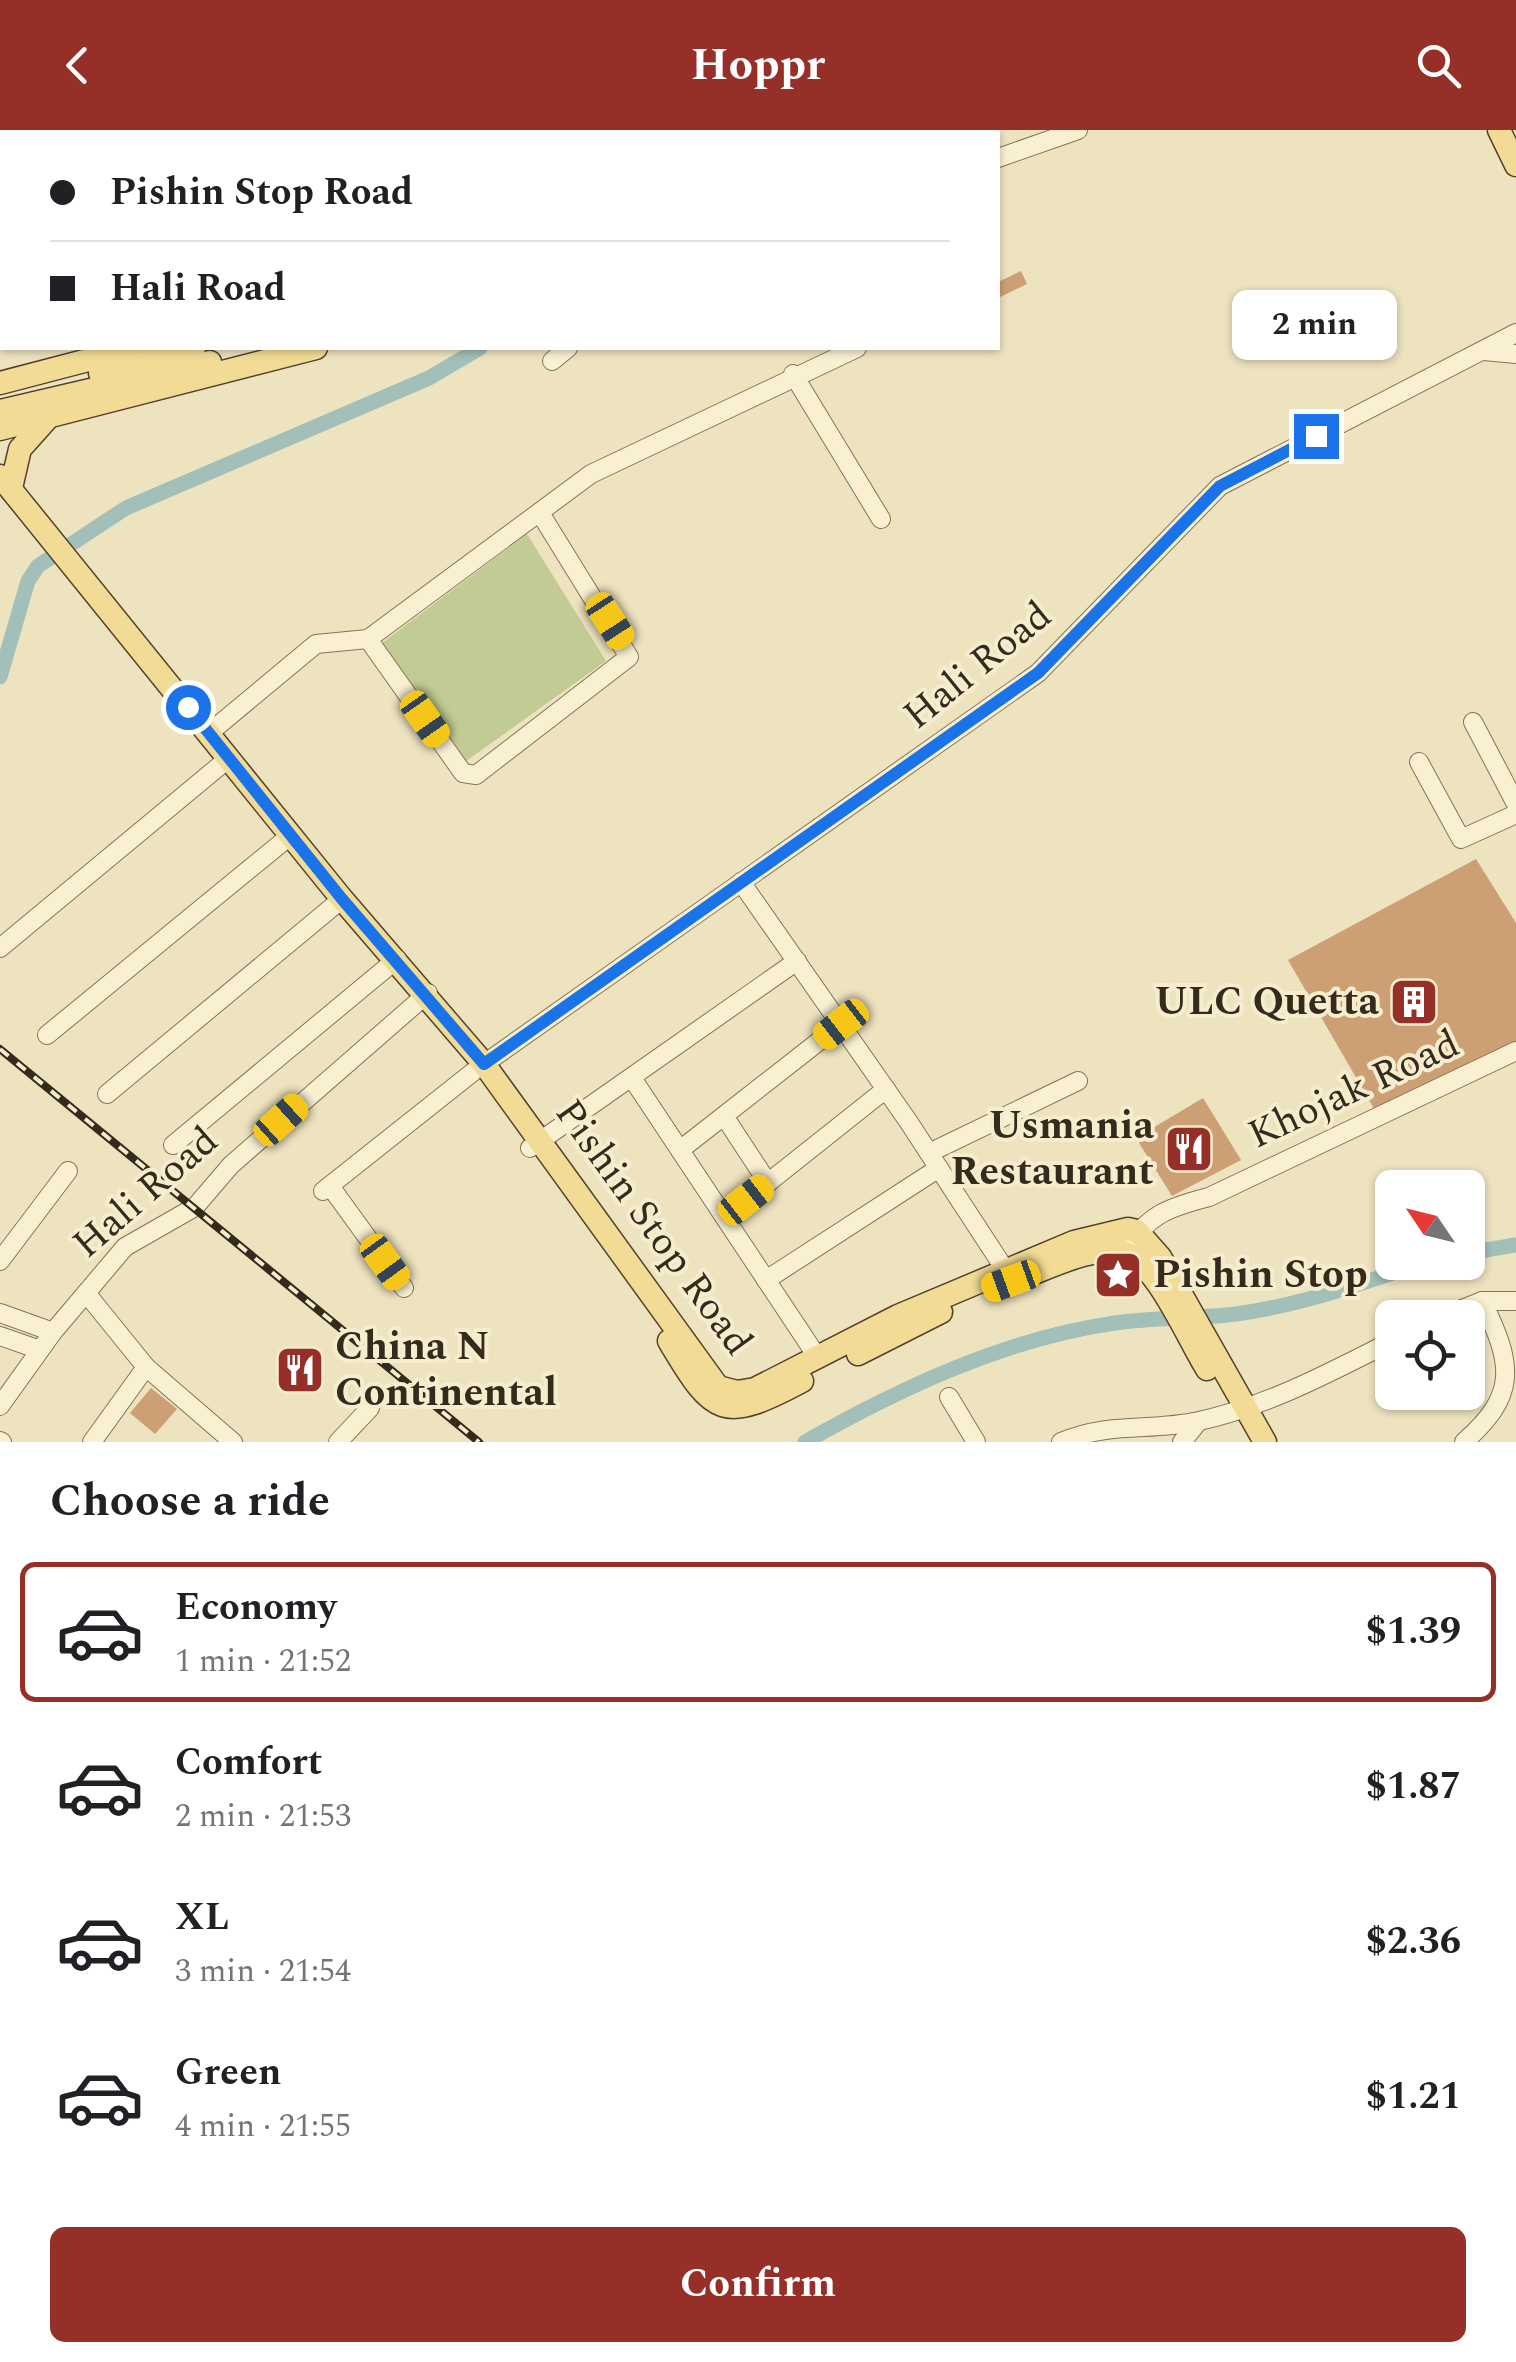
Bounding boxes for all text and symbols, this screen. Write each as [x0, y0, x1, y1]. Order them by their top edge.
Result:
text: Hoppr [691, 31, 825, 100]
icon: back [50, 38, 105, 93]
icon: search [1411, 38, 1466, 93]
text: Pishin Stop Road [110, 164, 413, 222]
text: Hali Road [110, 260, 286, 318]
callout: 2 min [1234, 291, 1398, 361]
text: 2 min [1272, 300, 1357, 349]
route end [1294, 414, 1339, 459]
street label: Hali Road [890, 587, 1066, 745]
car [581, 588, 639, 654]
route start [166, 685, 211, 730]
car [396, 686, 454, 752]
place label: ULC Quetta [1155, 972, 1379, 1033]
building icon: ULC Quetta [1388, 976, 1440, 1028]
car [808, 994, 874, 1054]
street label: Khojak Road [1238, 1014, 1470, 1166]
street label: Pishin Stop Road [539, 1087, 767, 1369]
car [249, 1089, 313, 1151]
place label: Usmania Restaurant [950, 1096, 1154, 1203]
street label: Hali Road [59, 1112, 233, 1274]
restaurant icon: Usmania Restaurant [1163, 1123, 1215, 1175]
car [713, 1170, 779, 1230]
north arrow [1375, 1170, 1485, 1280]
map controls [1375, 1170, 1485, 1410]
car [355, 1229, 415, 1295]
place label: Pishin Stop [1153, 1245, 1368, 1306]
place icon: Pishin Stop [1092, 1249, 1144, 1301]
car [978, 1257, 1044, 1305]
button: locate [1375, 1300, 1485, 1410]
place label: China N Continental [335, 1317, 557, 1424]
restaurant icon: China N Continental [274, 1344, 326, 1396]
text: Choose a ride [50, 1467, 330, 1536]
text: Economy [175, 1579, 336, 1637]
icon: car [55, 1587, 145, 1677]
text: $1.39 [1366, 1603, 1461, 1661]
text: 1 min · 21:52 [175, 1637, 351, 1686]
text: Comfort [175, 1734, 322, 1792]
icon: car [55, 1742, 145, 1832]
text: $1.87 [1366, 1758, 1461, 1816]
text: 2 min · 21:53 [175, 1792, 351, 1841]
text: XL [175, 1889, 229, 1947]
icon: car [55, 1897, 145, 1987]
text: $2.36 [1366, 1913, 1461, 1971]
text: 3 min · 21:54 [175, 1947, 351, 1996]
text: Green [175, 2044, 282, 2102]
icon: car [55, 2052, 145, 2142]
text: $1.21 [1366, 2068, 1461, 2126]
text: 4 min · 21:55 [175, 2102, 351, 2151]
button: Confirm [50, 2227, 1466, 2342]

